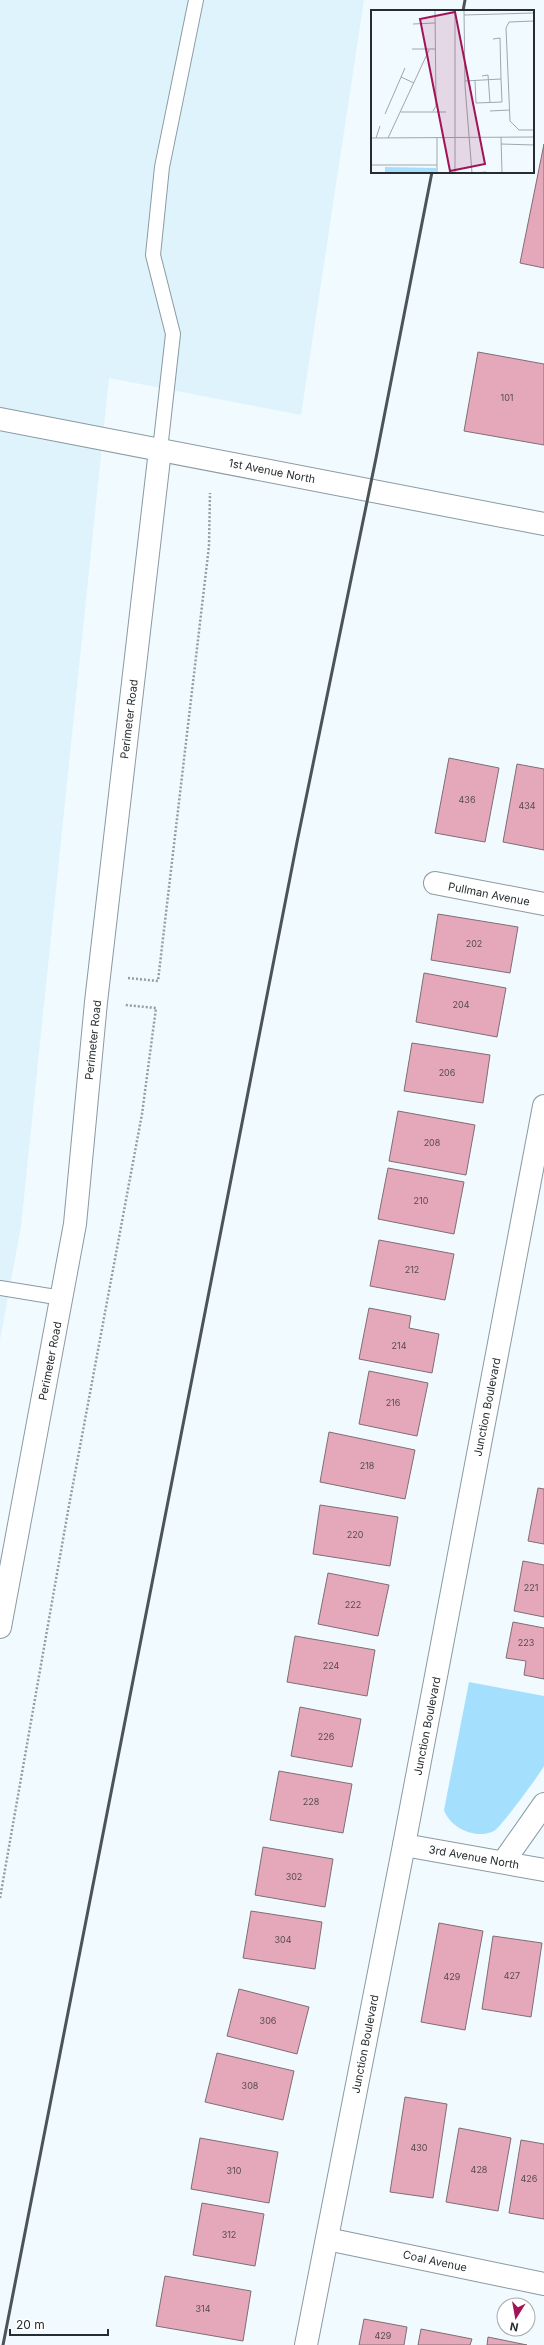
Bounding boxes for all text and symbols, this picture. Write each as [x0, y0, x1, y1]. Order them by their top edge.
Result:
inset map [371, 10, 534, 173]
house number: 101 [501, 392, 514, 403]
street label: 1st Avenue North [227, 456, 317, 486]
street label: Perimeter Road [117, 678, 141, 760]
house number: 436 [459, 794, 476, 805]
house number: 434 [518, 800, 536, 811]
street label: Pullman Avenue [447, 879, 531, 909]
house number: 202 [466, 938, 482, 949]
street label: Perimeter Road [82, 999, 104, 1081]
house number: 204 [453, 999, 470, 1010]
house number: 206 [439, 1067, 456, 1078]
house number: 208 [424, 1137, 441, 1148]
house number: 210 [414, 1195, 429, 1206]
house number: 212 [405, 1264, 419, 1275]
street label: Perimeter Road [35, 1320, 65, 1402]
house number: 214 [392, 1340, 407, 1351]
street label: Junction Boulevard [471, 1356, 503, 1458]
house number: 216 [386, 1397, 401, 1408]
house number: 218 [360, 1460, 375, 1471]
house number: 220 [347, 1529, 364, 1540]
house number: 221 [524, 1582, 538, 1593]
house number: 222 [345, 1599, 361, 1610]
house number: 223 [518, 1637, 535, 1648]
house number: 224 [323, 1660, 340, 1671]
street label: Junction Boulevard [411, 1675, 443, 1777]
house number: 226 [318, 1731, 335, 1742]
house number: 228 [303, 1796, 320, 1807]
street label: 3rd Avenue North [428, 1842, 520, 1872]
house number: 302 [286, 1871, 302, 1882]
house number: 304 [274, 1934, 292, 1945]
house number: 427 [504, 1970, 520, 1981]
house number: 429 [444, 1971, 461, 1982]
street label: Junction Boulevard [349, 1993, 381, 2095]
house number: 306 [260, 2015, 277, 2026]
house number: 308 [242, 2080, 259, 2091]
house number: 430 [410, 2142, 428, 2153]
house number: 428 [471, 2164, 488, 2175]
house number: 310 [227, 2165, 242, 2176]
house number: 426 [521, 2173, 538, 2184]
house number: 312 [222, 2229, 236, 2240]
street label: Coal Avenue [402, 2247, 468, 2275]
north arrow [496, 2297, 536, 2337]
house number: 314 [195, 2303, 211, 2314]
scale bar [10, 2311, 108, 2337]
text: 20 m [16, 2317, 45, 2332]
text: N [509, 2319, 520, 2334]
house number: 429 [375, 2330, 392, 2341]

